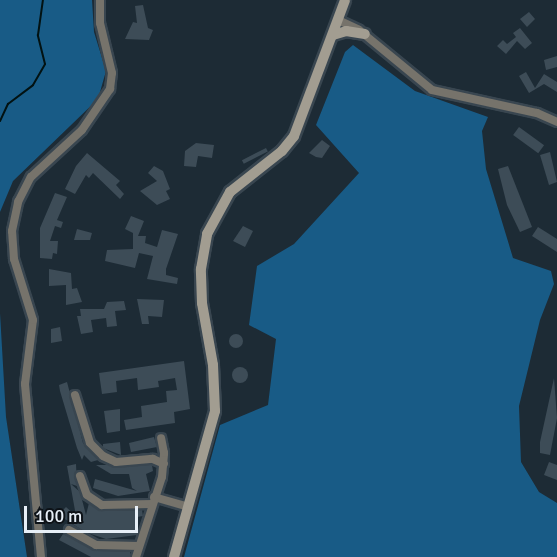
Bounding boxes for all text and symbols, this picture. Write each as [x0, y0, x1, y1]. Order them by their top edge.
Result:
scale bar [27, 494, 141, 532]
text: 100 m [35, 505, 82, 527]

